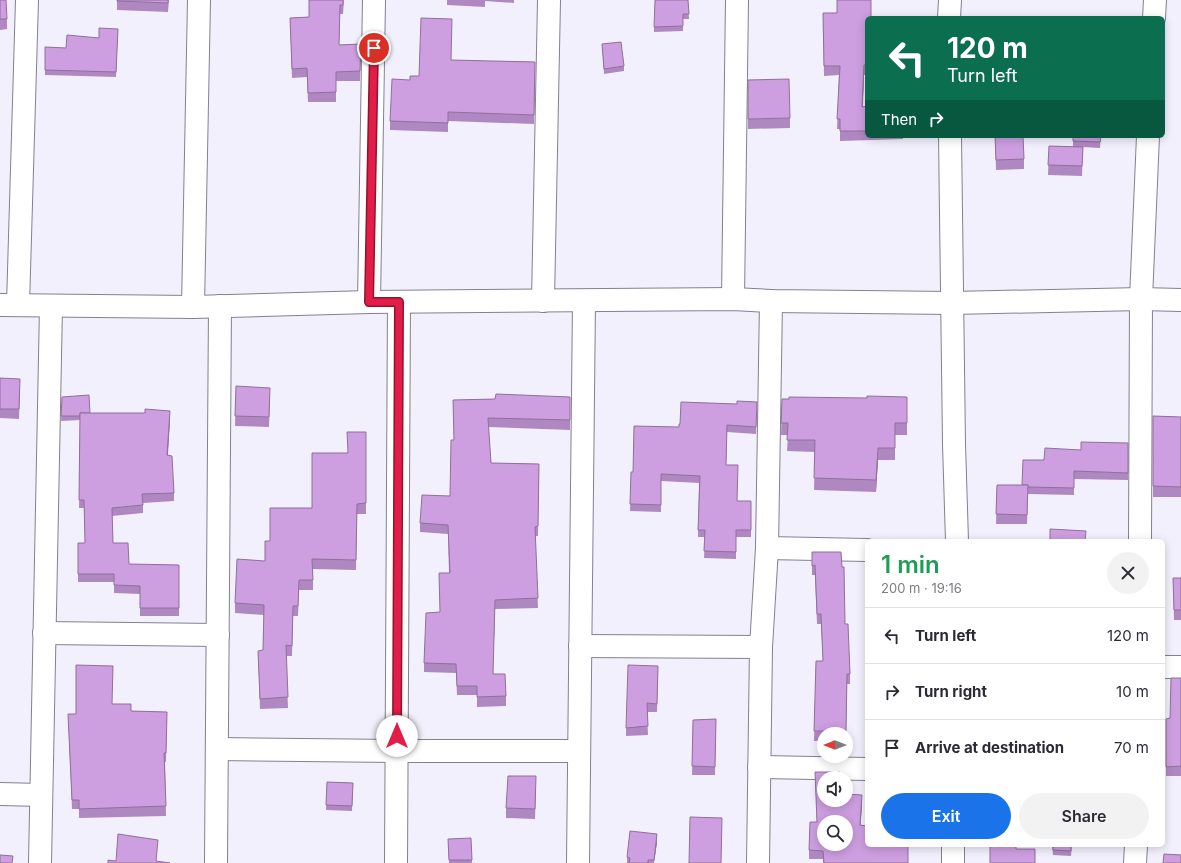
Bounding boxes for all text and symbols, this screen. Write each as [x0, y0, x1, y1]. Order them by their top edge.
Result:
pin [357, 31, 391, 65]
text: 120 m [947, 31, 1028, 65]
icon: left [881, 32, 933, 84]
icon: arrive [363, 37, 385, 59]
text: Turn left [947, 65, 1017, 86]
icon: right [925, 108, 947, 130]
text: Then [881, 110, 917, 129]
text: 1 min [881, 550, 940, 579]
button: close [1107, 552, 1149, 594]
text: 200 m · 19:16 [881, 580, 962, 596]
icon: left [881, 625, 903, 647]
text: Turn left [915, 626, 976, 645]
text: 120 m [1107, 626, 1149, 645]
icon: right [881, 681, 903, 703]
text: Turn right [915, 682, 987, 701]
text: 10 m [1116, 682, 1149, 701]
position arrow [376, 715, 418, 757]
north arrow [817, 727, 853, 763]
map controls [817, 727, 853, 851]
icon: arrive [881, 737, 903, 759]
text: Arrive at destination [915, 738, 1064, 757]
text: 70 m [1114, 738, 1149, 757]
button: sound [817, 771, 853, 807]
button: Exit [881, 793, 1011, 839]
button: Share [1019, 793, 1149, 839]
button: search [817, 815, 853, 851]

